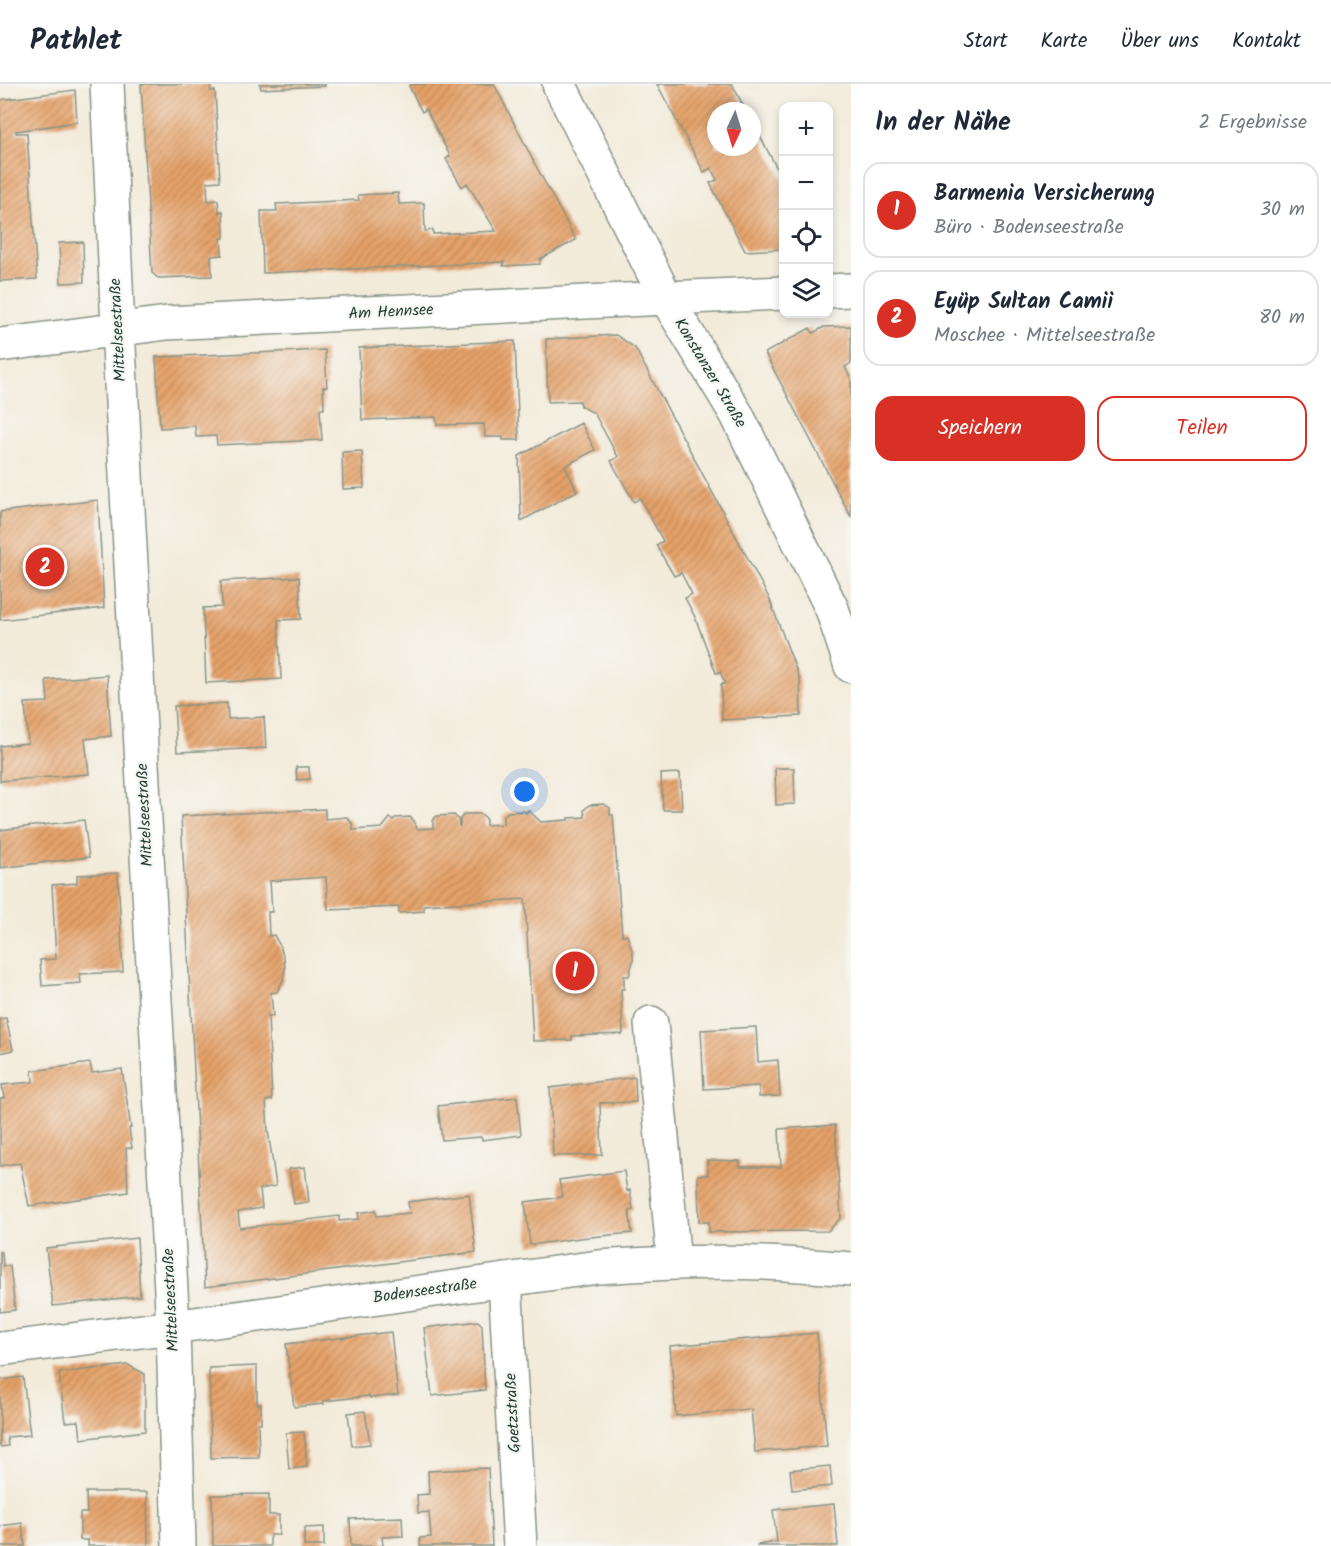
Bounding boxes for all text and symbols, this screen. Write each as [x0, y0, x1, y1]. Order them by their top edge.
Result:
text: Pathlet [30, 19, 122, 64]
text: Start [963, 25, 1008, 58]
text: Karte [1041, 25, 1087, 58]
text: Über uns [1120, 25, 1199, 58]
text: Kontakt [1232, 25, 1301, 58]
north arrow [707, 102, 761, 156]
map controls [779, 102, 833, 318]
button: + [779, 102, 833, 156]
text: In der Nähe [875, 102, 1011, 144]
text: 2 Ergebnisse [1199, 107, 1307, 139]
button: − [779, 156, 833, 210]
text: Barmenia Versicherung [934, 177, 1155, 212]
text: 1 [893, 194, 900, 226]
text: 30 m [1260, 194, 1305, 226]
button: locate [779, 210, 833, 264]
text: Büro · Bodenseestraße [934, 212, 1124, 244]
button: layers [779, 264, 833, 318]
street label: Mittelseestraße [103, 278, 133, 382]
text: Eyüp Sultan Camii [934, 285, 1113, 320]
street label: Am Hennsee [348, 297, 434, 327]
text: 2 [891, 302, 902, 334]
text: 80 m [1259, 302, 1305, 334]
street label: Konstanzer Straße [667, 313, 753, 433]
text: Moschee · Mittelseestraße [934, 320, 1155, 352]
button: Speichern [875, 396, 1085, 461]
button: Teilen [1097, 396, 1307, 461]
pin: 2 [26, 544, 64, 590]
street label: Mittelseestraße [130, 763, 160, 867]
your location [510, 777, 539, 806]
pin: 1 [556, 948, 594, 994]
street label: Mittelseestraße [156, 1248, 186, 1352]
street label: Bodenseestraße [371, 1271, 479, 1311]
street label: Goetzstraße [498, 1372, 528, 1454]

